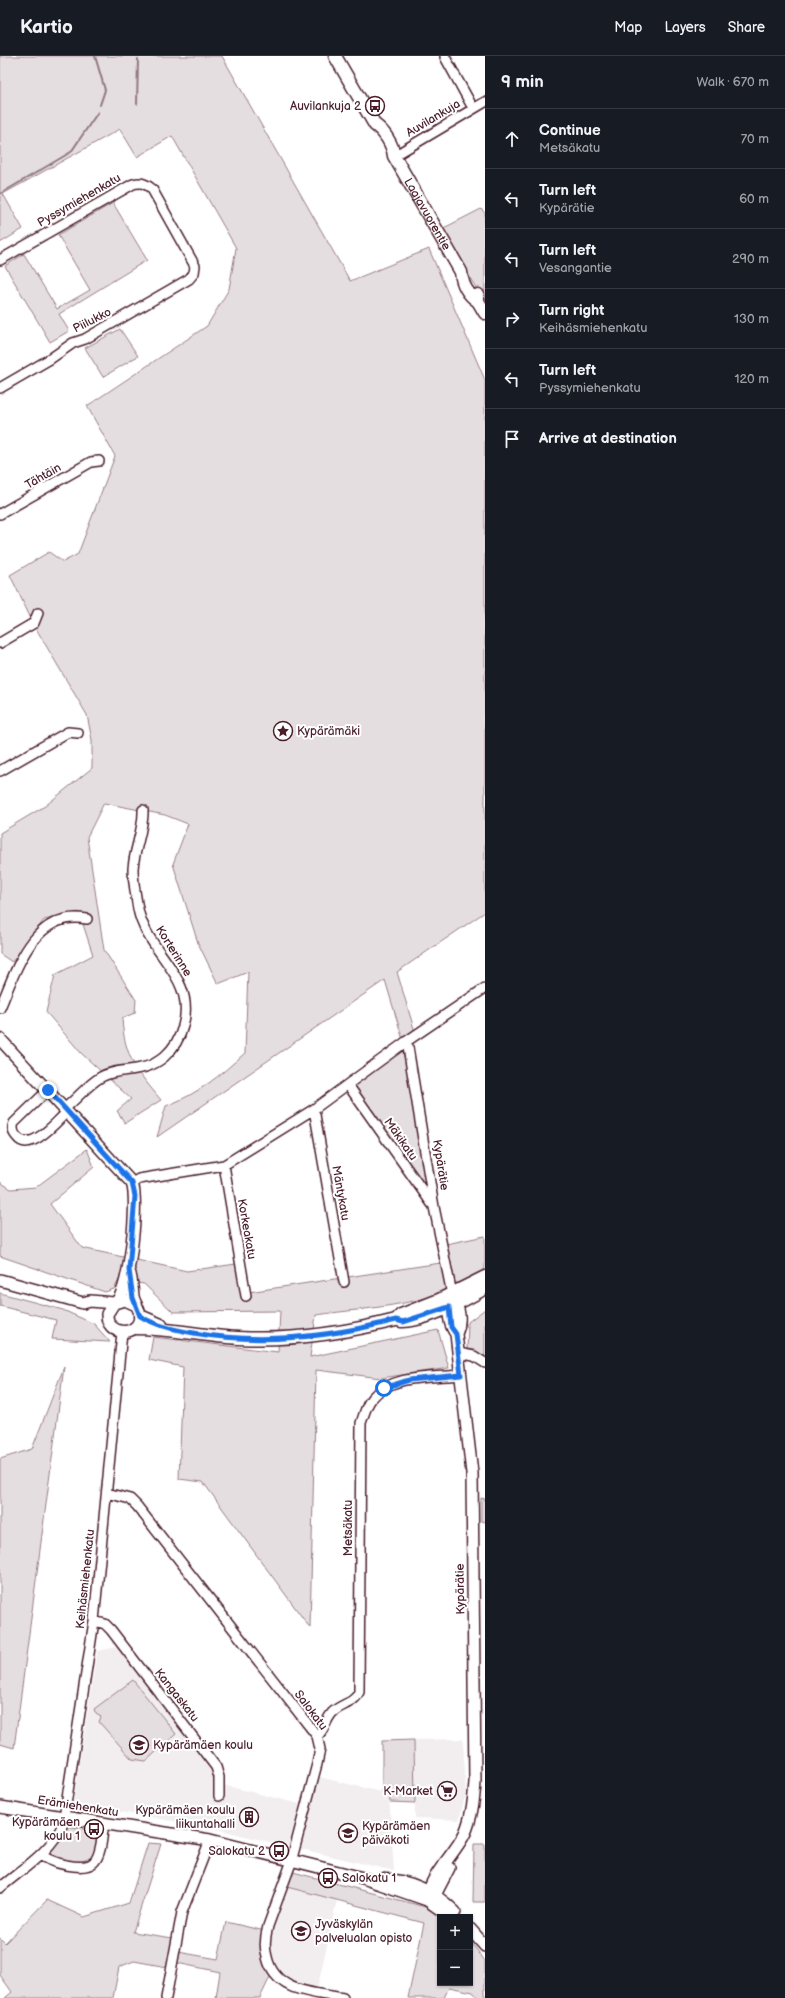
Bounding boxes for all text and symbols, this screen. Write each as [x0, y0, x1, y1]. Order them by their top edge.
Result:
text: Kartio [20, 16, 73, 39]
text: Map [614, 19, 642, 36]
text: Layers [664, 19, 706, 36]
text: Share [728, 19, 765, 36]
text: 9 min [501, 72, 544, 92]
text: Walk · 670 m [697, 74, 769, 90]
bus stop icon: Auvilankuja 2 [364, 95, 386, 117]
street label: Auvilankuja [403, 96, 463, 141]
place label: Auvilankuja 2 [290, 99, 361, 114]
text: Continue [539, 121, 601, 140]
icon: ahead [501, 128, 523, 150]
text: 70 m [741, 131, 769, 147]
text: Metsäkatu [539, 140, 600, 156]
street label: Pyssymiehenkatu [35, 170, 124, 230]
street label: Laajavuorentie [400, 176, 454, 253]
text: Turn left [539, 181, 596, 200]
icon: left [501, 188, 523, 210]
text: 60 m [739, 191, 769, 207]
text: Kypärätie [539, 200, 594, 216]
text: Turn left [539, 241, 596, 260]
icon: left [501, 248, 523, 270]
text: 290 m [732, 251, 769, 267]
text: Vesangantie [539, 260, 612, 276]
text: Turn right [539, 301, 604, 320]
street label: Piilukko [71, 304, 114, 336]
icon: right [501, 308, 523, 330]
text: 130 m [734, 311, 769, 327]
text: Keihäsmiehenkatu [539, 320, 647, 336]
text: Turn left [539, 361, 596, 380]
icon: left [501, 368, 523, 390]
text: 120 m [734, 371, 769, 387]
text: Pyssymiehenkatu [539, 380, 641, 396]
icon: arrive [501, 428, 523, 450]
text: Arrive at destination [539, 429, 677, 448]
street label: Tähtäin [23, 460, 64, 493]
place icon: Kypärämäki [272, 720, 294, 742]
place label: Kypärämäki [297, 724, 360, 739]
street label: Korterinne [152, 923, 195, 979]
route end [39, 1081, 57, 1099]
street label: Mäkikatu [381, 1115, 421, 1164]
street label: Kypärätie [429, 1139, 452, 1192]
street label: Mäntykatu [328, 1164, 353, 1222]
street label: Korkeakatu [234, 1198, 259, 1260]
route start [375, 1379, 393, 1397]
street label: Metsäkatu [341, 1500, 356, 1556]
street label: Keihäsmiehenkatu [73, 1529, 98, 1630]
street label: Kypärätie [453, 1563, 468, 1615]
street label: Kangaskatu [151, 1666, 202, 1725]
street label: Salokatu [291, 1687, 331, 1733]
school or university icon: Kypärämäen koulu [128, 1734, 150, 1756]
place label: Kypärämäen koulu [153, 1738, 253, 1753]
supermarket icon: K-Market [436, 1780, 458, 1802]
place label: K-Market [383, 1784, 433, 1799]
street label: Erämiehenkatu [36, 1793, 120, 1820]
place label: Kypärämäen koulu liikuntahalli [135, 1803, 235, 1832]
building icon: Kypärämäen koulu liikuntahalli [238, 1806, 260, 1828]
place label: Kypärämäen koulu 1 [12, 1815, 80, 1844]
bus stop icon: Kypärämäen koulu 1 [83, 1818, 105, 1840]
place label: Kypärämäen päiväkoti [362, 1819, 430, 1848]
school or university icon: Kypärämäen päiväkoti [337, 1822, 359, 1844]
bus stop icon: Salokatu 2 [268, 1840, 290, 1862]
place label: Salokatu 2 [208, 1844, 265, 1859]
bus stop icon: Salokatu 1 [317, 1867, 339, 1889]
place label: Salokatu 1 [342, 1871, 396, 1886]
map controls [437, 1914, 473, 1986]
button: + [437, 1914, 473, 1950]
place label: Jyväskylän palvelualan opisto [315, 1917, 413, 1946]
school or university icon: Jyväskylän palvelualan opisto [290, 1920, 312, 1942]
button: − [437, 1950, 473, 1986]

